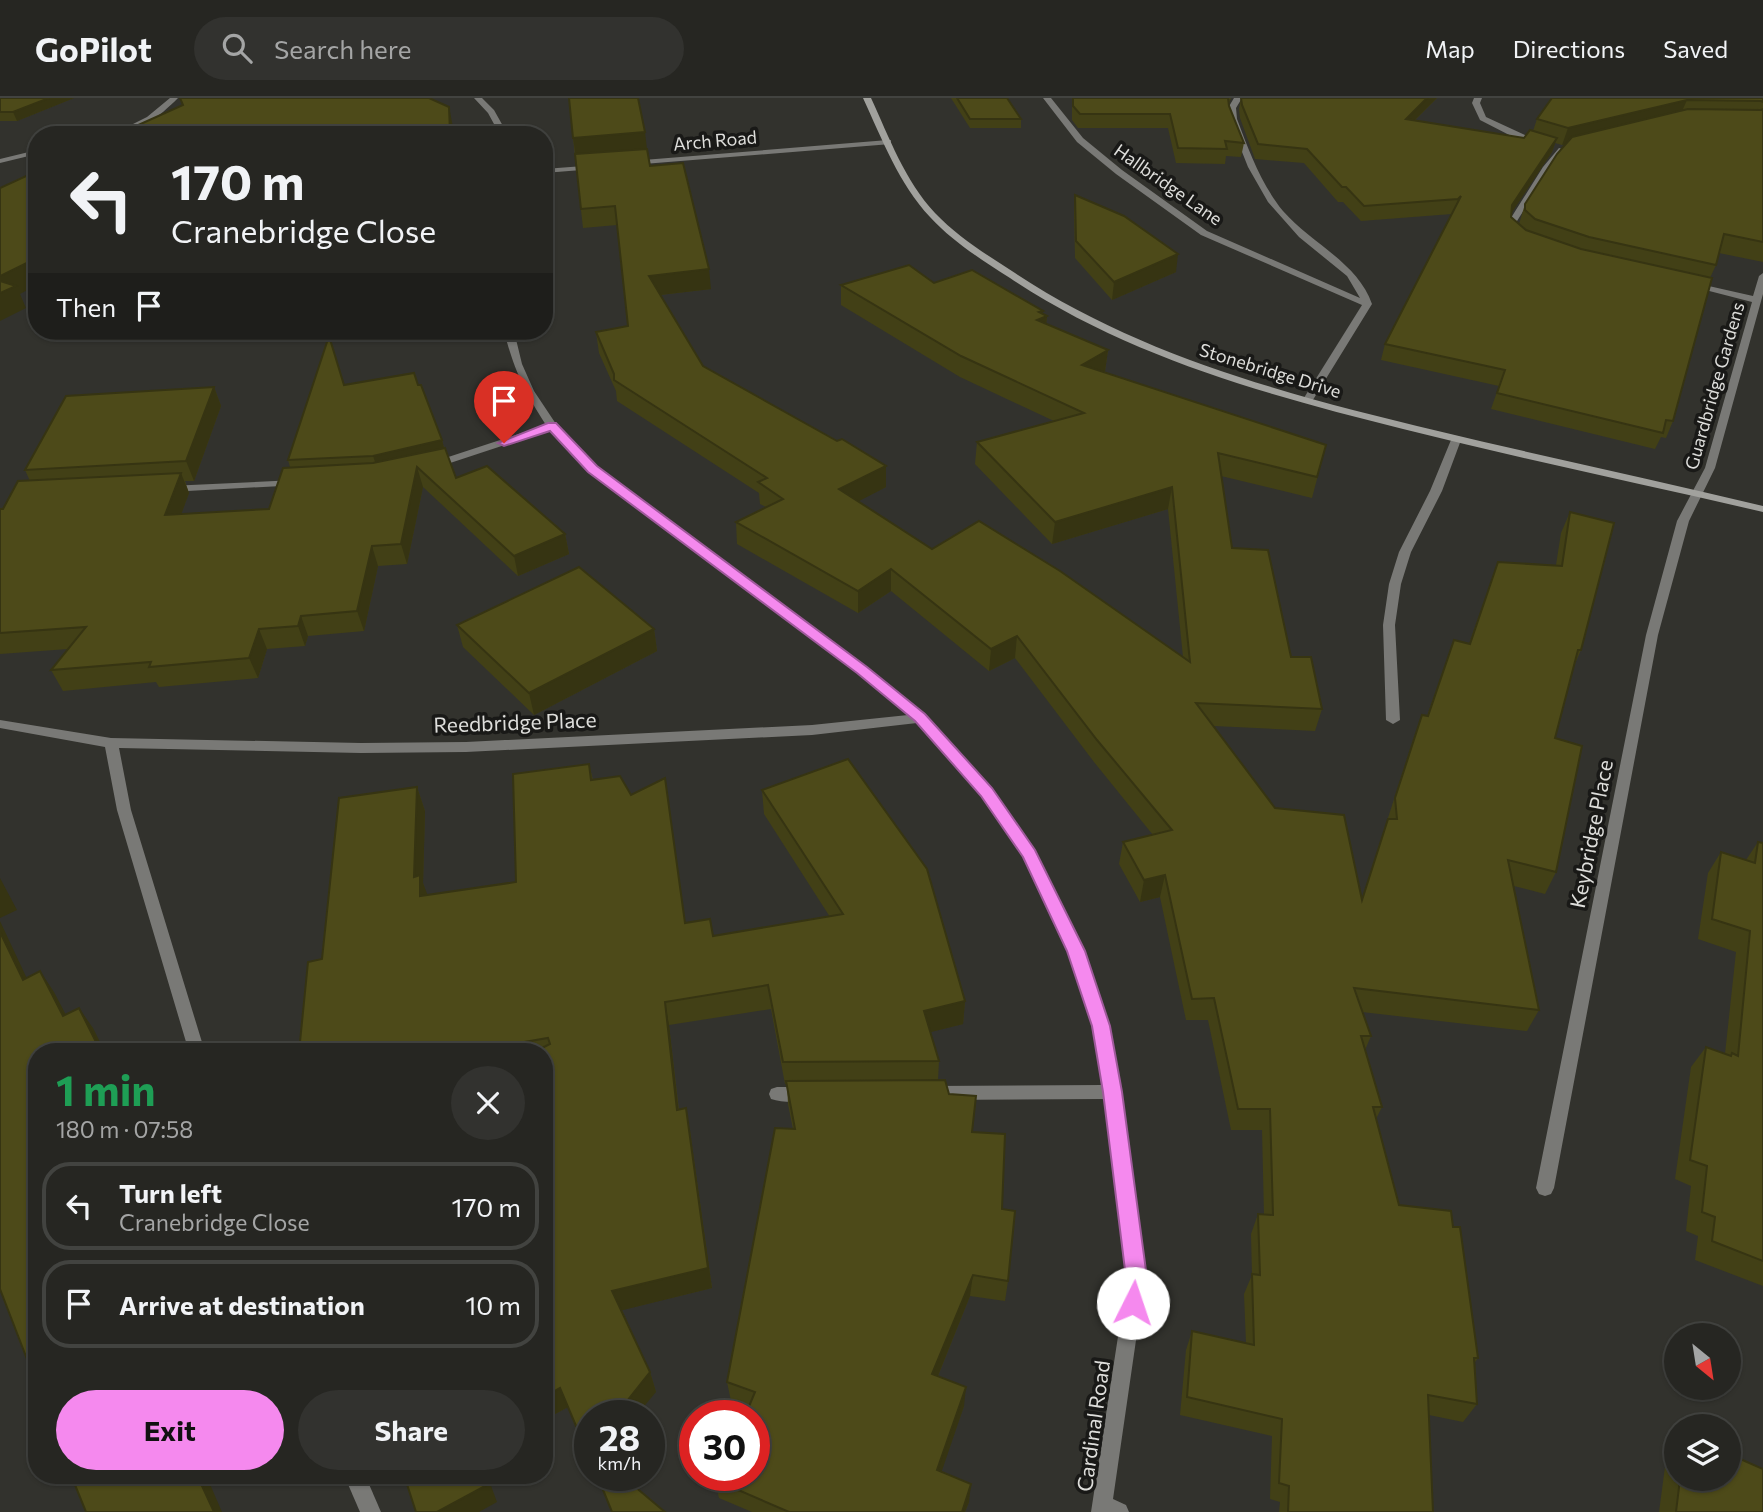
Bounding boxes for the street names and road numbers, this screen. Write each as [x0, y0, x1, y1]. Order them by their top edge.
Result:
street label: Arch Road [672, 125, 758, 155]
street label: Hallbridge Lane [1110, 139, 1227, 230]
street label: Guardbridge Gardens [1680, 299, 1748, 472]
street label: Stonebridge Drive [1197, 338, 1344, 402]
street label: Reedbridge Place [433, 706, 597, 737]
street label: Keybridge Place [1564, 757, 1617, 910]
street label: Cardinal Road [1071, 1359, 1114, 1493]

